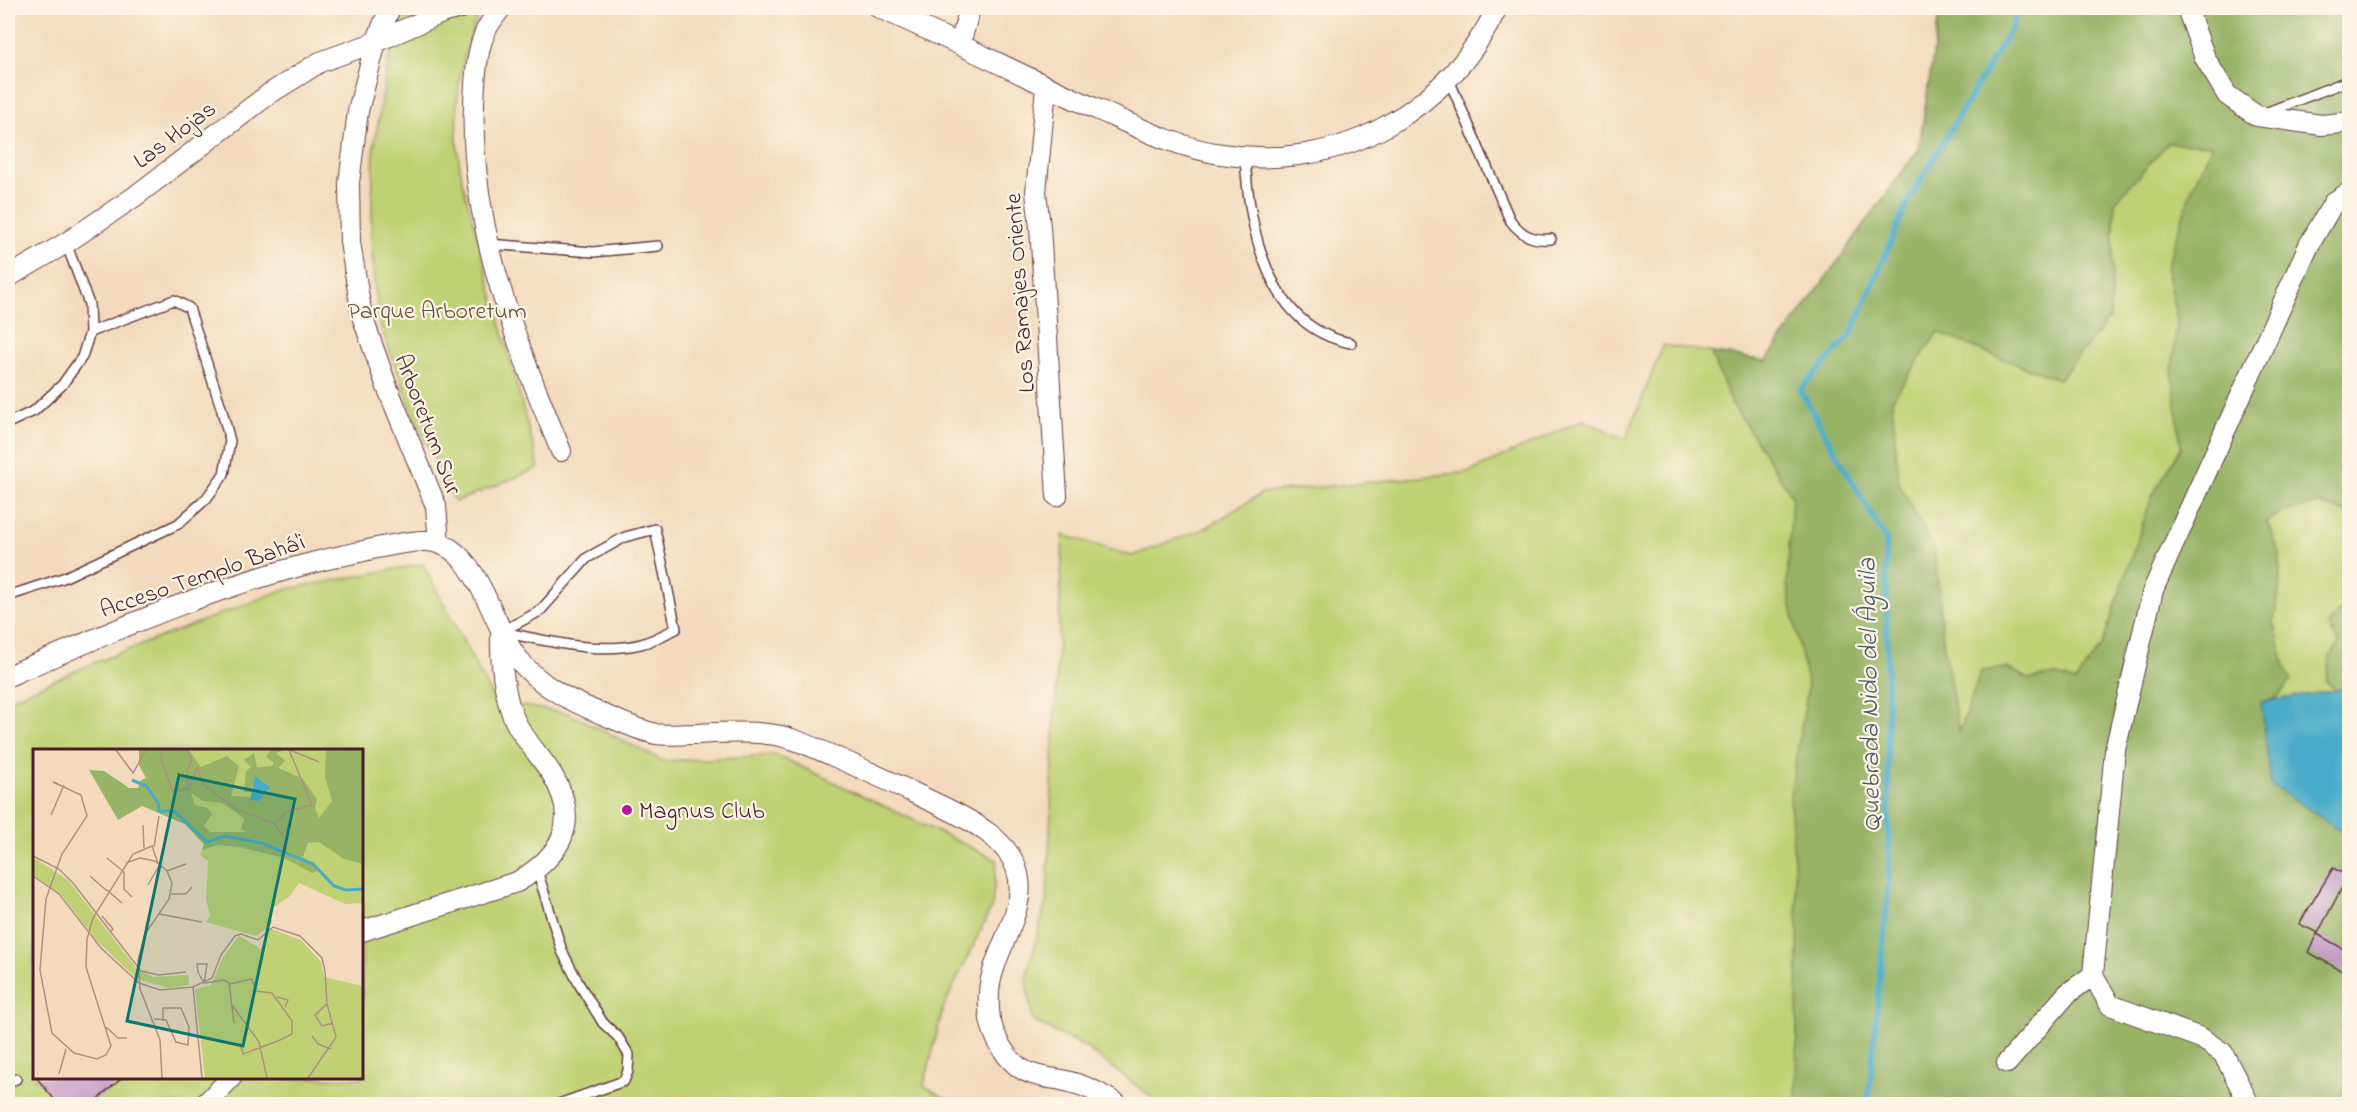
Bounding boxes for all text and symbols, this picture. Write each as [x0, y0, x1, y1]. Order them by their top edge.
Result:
street label: Las Hojas [127, 93, 224, 179]
street label: Los Ramajes Oriente [997, 192, 1046, 394]
park label: Parque Arboretum [347, 295, 527, 330]
street label: Arboretum Sur [384, 349, 470, 501]
street label: Acceso Templo Bahá'i [95, 526, 310, 629]
water label: Quebrada Nido del Águila [1850, 557, 1892, 832]
inset map [33, 749, 363, 1079]
place label: Magnus Club [639, 795, 765, 830]
marker: Magnus Club [620, 803, 634, 817]

